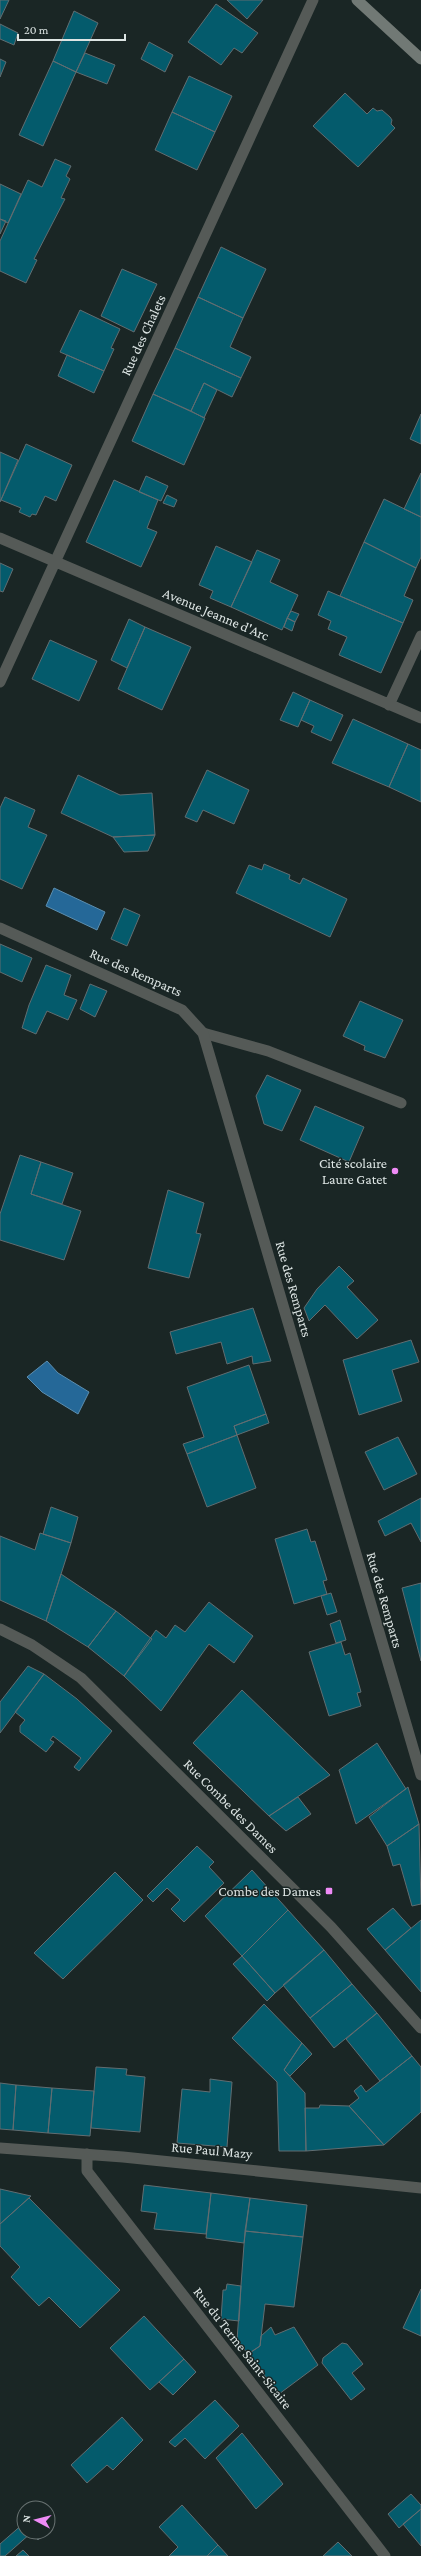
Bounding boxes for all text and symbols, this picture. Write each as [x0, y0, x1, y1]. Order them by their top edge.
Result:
scale bar [18, 16, 125, 42]
text: 20 m [24, 23, 49, 37]
street label: Rue des Chalets [117, 292, 169, 378]
street label: Avenue Jeanne d'Arc [161, 584, 271, 644]
street label: Rue des Remparts [87, 945, 185, 999]
place label: Cité scolaire Laure Gatet [319, 1155, 387, 1187]
marker: Cité scolaire Laure Gatet [390, 1166, 400, 1176]
street label: Rue des Remparts [273, 1239, 315, 1339]
street label: Rue des Remparts [364, 1550, 406, 1650]
street label: Rue Combe des Dames [181, 1756, 281, 1856]
place label: Combe des Dames [218, 1883, 321, 1899]
marker: Combe des Dames [324, 1886, 334, 1896]
street label: Rue Paul Mazy [171, 2138, 254, 2162]
street label: Rue du Terme Saint-Sicaire [190, 2284, 296, 2412]
north arrow [16, 2500, 56, 2540]
text: N [20, 2514, 33, 2523]

